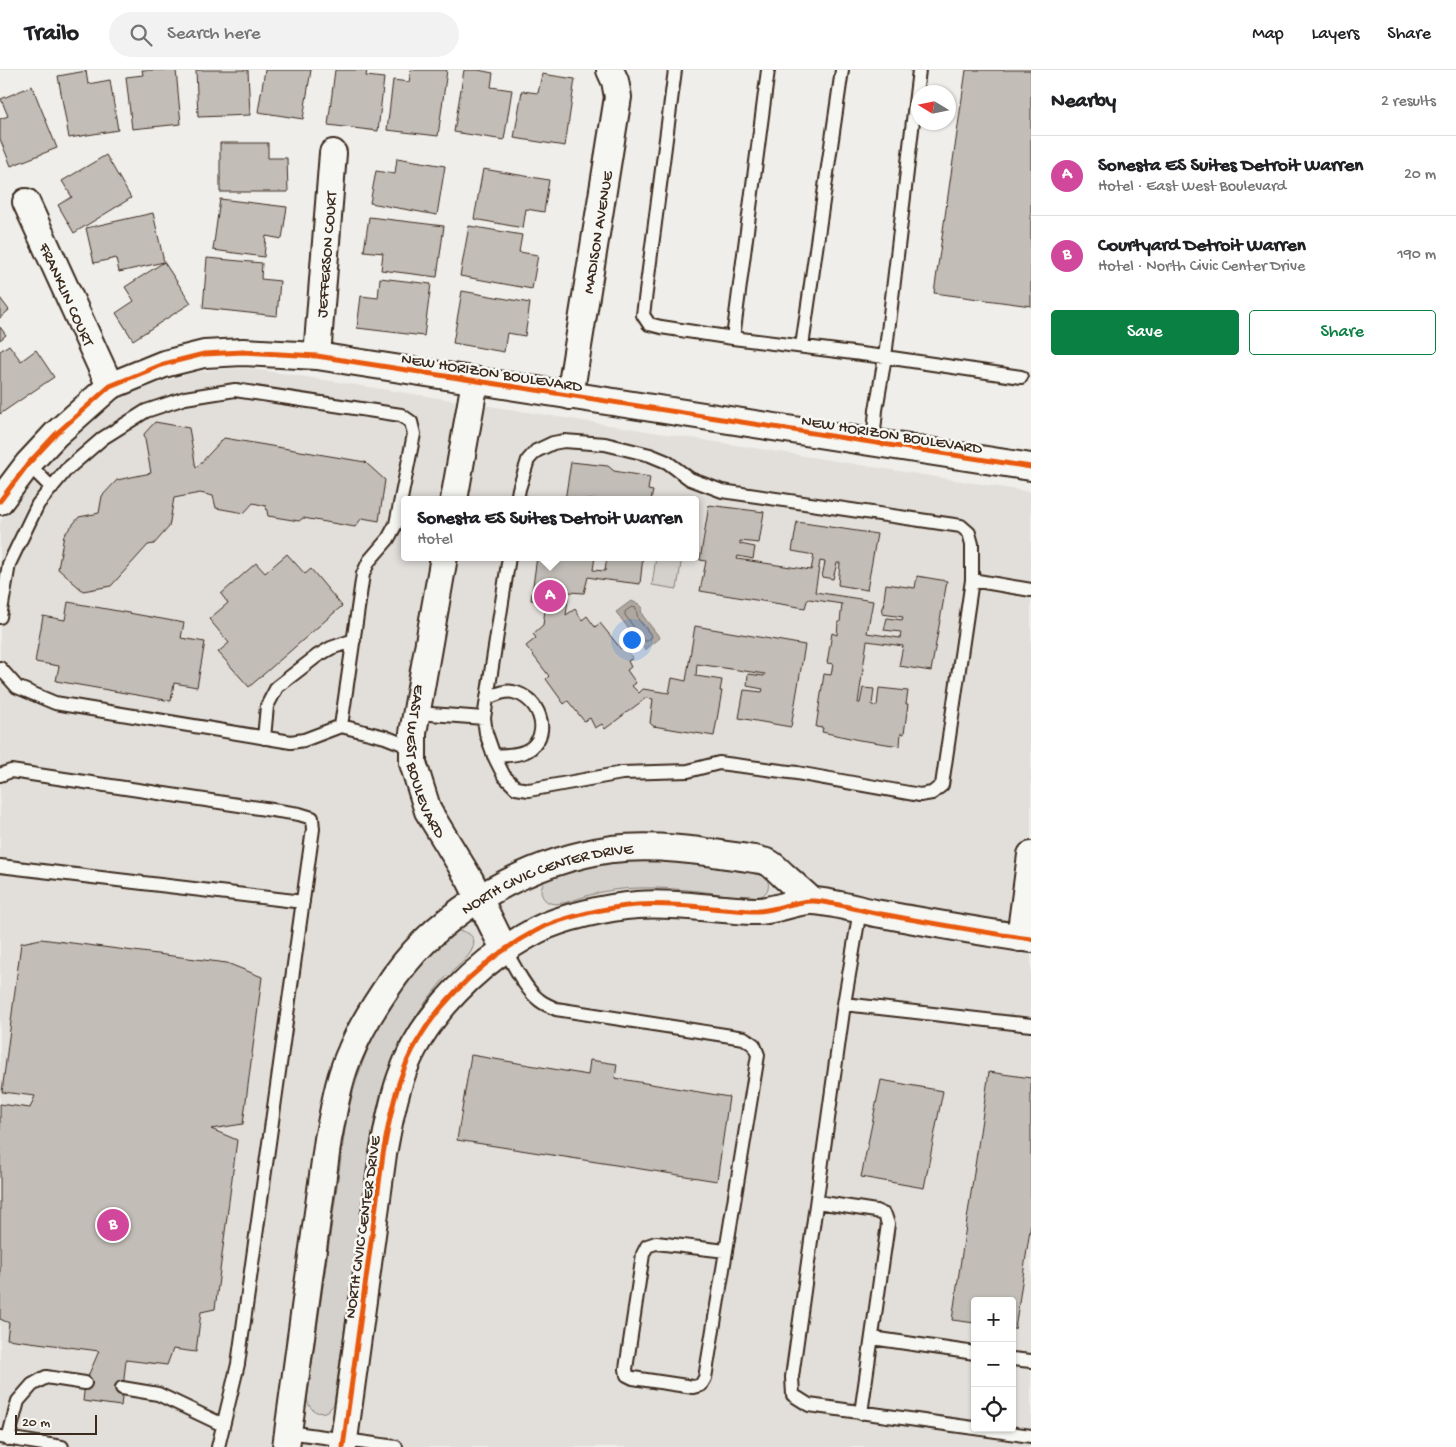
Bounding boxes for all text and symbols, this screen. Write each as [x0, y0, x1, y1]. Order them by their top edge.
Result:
search box [109, 12, 459, 57]
text: Trailo [25, 20, 79, 49]
icon: search [127, 21, 155, 49]
text: Search here [167, 23, 261, 46]
text: Map [1252, 24, 1284, 45]
text: Layers [1312, 24, 1359, 45]
text: Share [1387, 24, 1431, 45]
north arrow [911, 85, 956, 130]
text: Nearby [1051, 90, 1116, 115]
text: 2 results [1381, 93, 1436, 112]
text: Sonesta ES Suites Detroit Warren [1098, 155, 1363, 178]
text: A [1062, 166, 1072, 185]
text: 20 m [1404, 166, 1436, 185]
street label: MADISON AVENUE [581, 169, 619, 295]
text: Hotel · East West Boulevard [1098, 178, 1286, 197]
street label: JEFFERSON COURT [314, 190, 343, 318]
text: Courtyard Detroit Warren [1098, 235, 1306, 258]
street label: FRANKLIN COURT [33, 240, 97, 351]
text: B [1063, 246, 1071, 265]
text: 190 m [1397, 246, 1436, 265]
text: Hotel · North Civic Center Drive [1098, 258, 1305, 277]
button: Save [1051, 310, 1239, 355]
button: Share [1249, 310, 1436, 355]
street label: NEW HORIZON BOULEVARD [400, 351, 584, 398]
street label: NEW HORIZON BOULEVARD [800, 413, 984, 460]
popup [401, 496, 699, 561]
text: Sonesta ES Suites Detroit Warren [417, 508, 683, 531]
text: Hotel [417, 531, 453, 550]
pin: A [534, 577, 566, 615]
your location [619, 627, 645, 653]
street label: EAST WEST BOULEVARD [400, 683, 448, 843]
street label: NORTH CIVIC CENTER DRIVE [459, 841, 635, 921]
street label: NORTH CIVIC CENTER DRIVE [342, 1134, 387, 1320]
pin: B [97, 1206, 129, 1244]
map controls [971, 1297, 1016, 1432]
button: + [971, 1297, 1016, 1342]
button: − [971, 1342, 1016, 1387]
button: locate [971, 1387, 1016, 1432]
scale bar [15, 1412, 98, 1435]
text: 20 m [22, 1415, 50, 1432]

